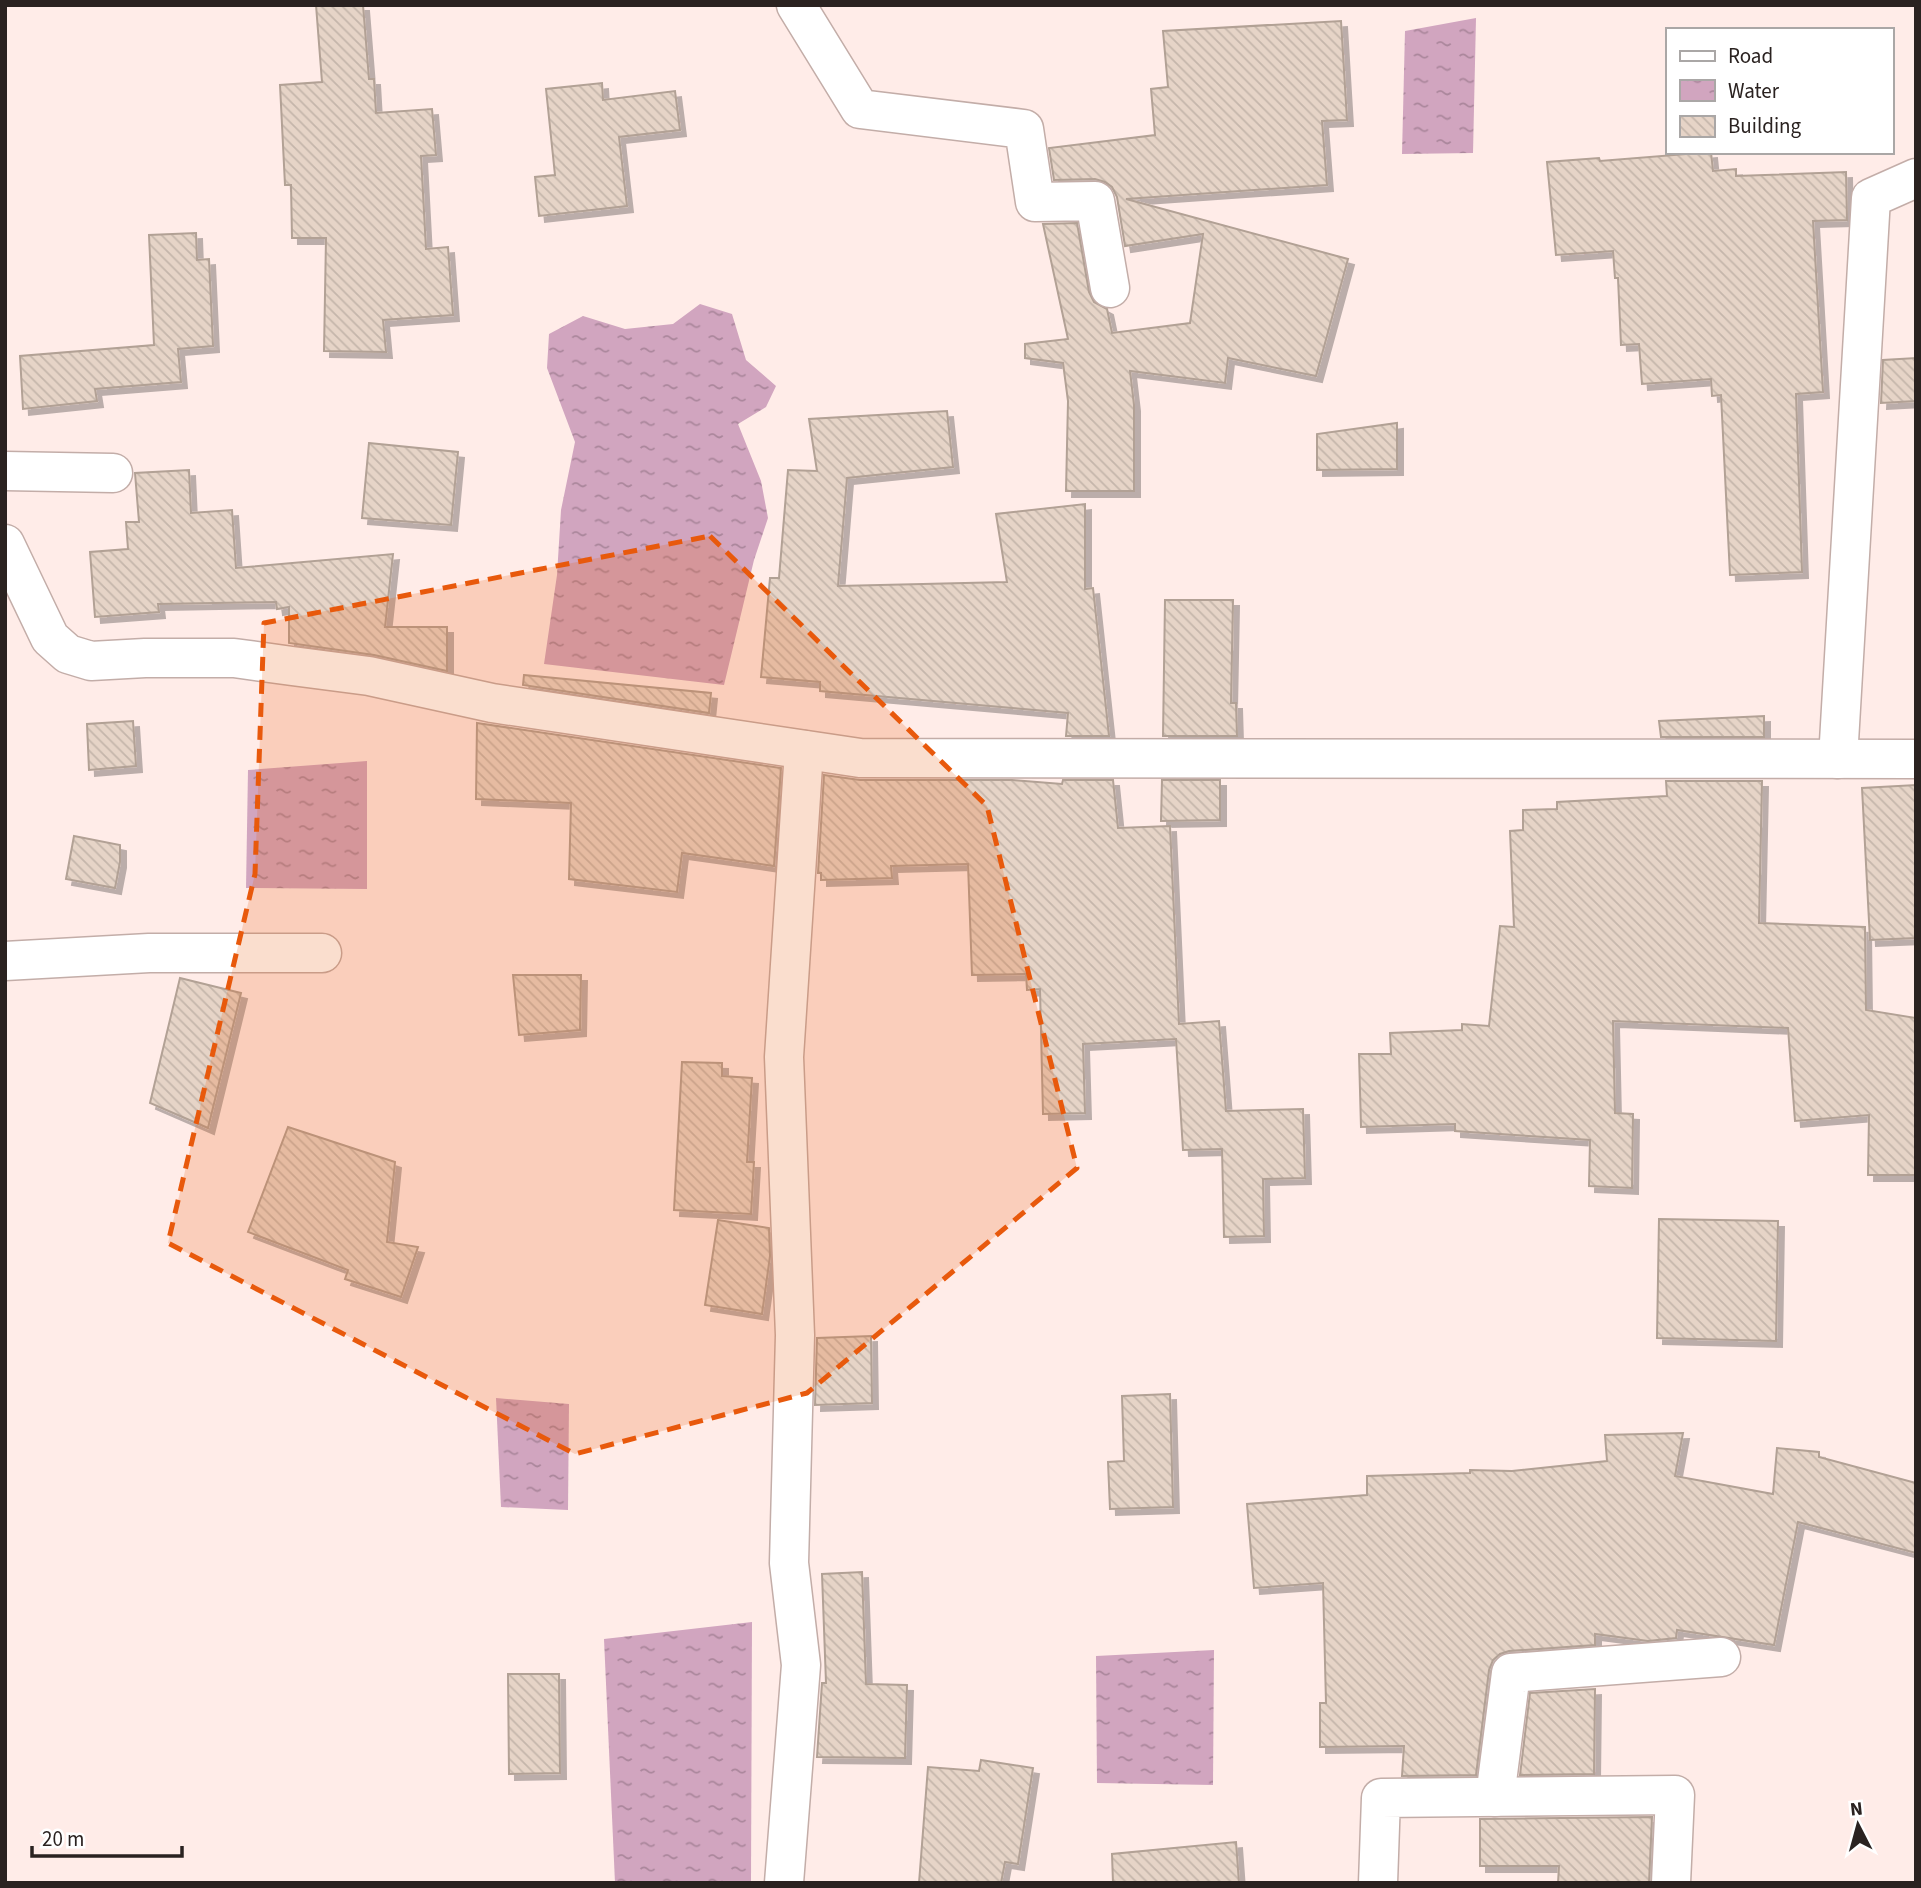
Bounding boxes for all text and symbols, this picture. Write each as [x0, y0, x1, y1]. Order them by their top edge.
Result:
legend [1666, 28, 1893, 154]
text: Road [1728, 41, 1773, 71]
text: Water [1728, 76, 1780, 106]
text: Building [1728, 111, 1802, 141]
north arrow [1823, 1790, 1893, 1860]
text: N [1849, 1795, 1864, 1824]
scale bar [32, 1814, 182, 1858]
text: 20 m [42, 1824, 84, 1854]

